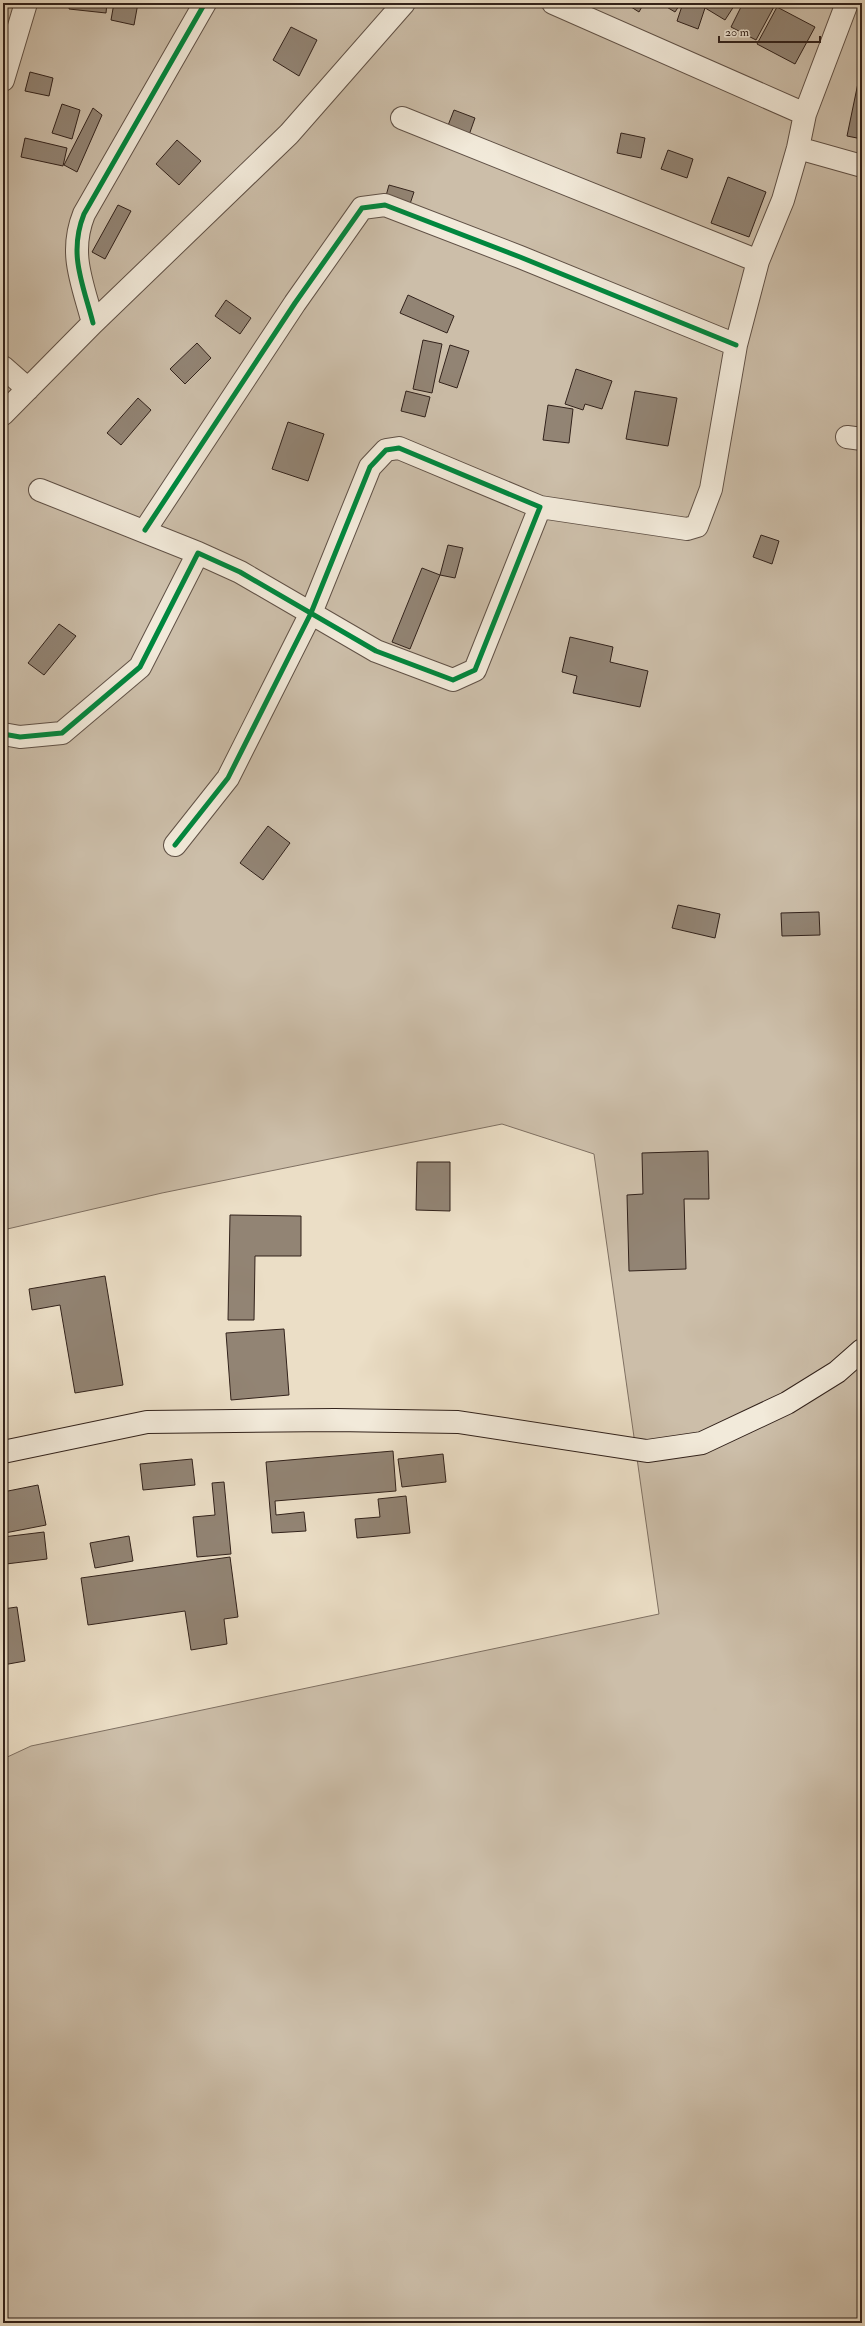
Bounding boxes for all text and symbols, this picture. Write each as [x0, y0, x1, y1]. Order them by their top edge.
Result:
scale bar [719, 18, 820, 44]
text: 20 m [725, 25, 750, 40]

